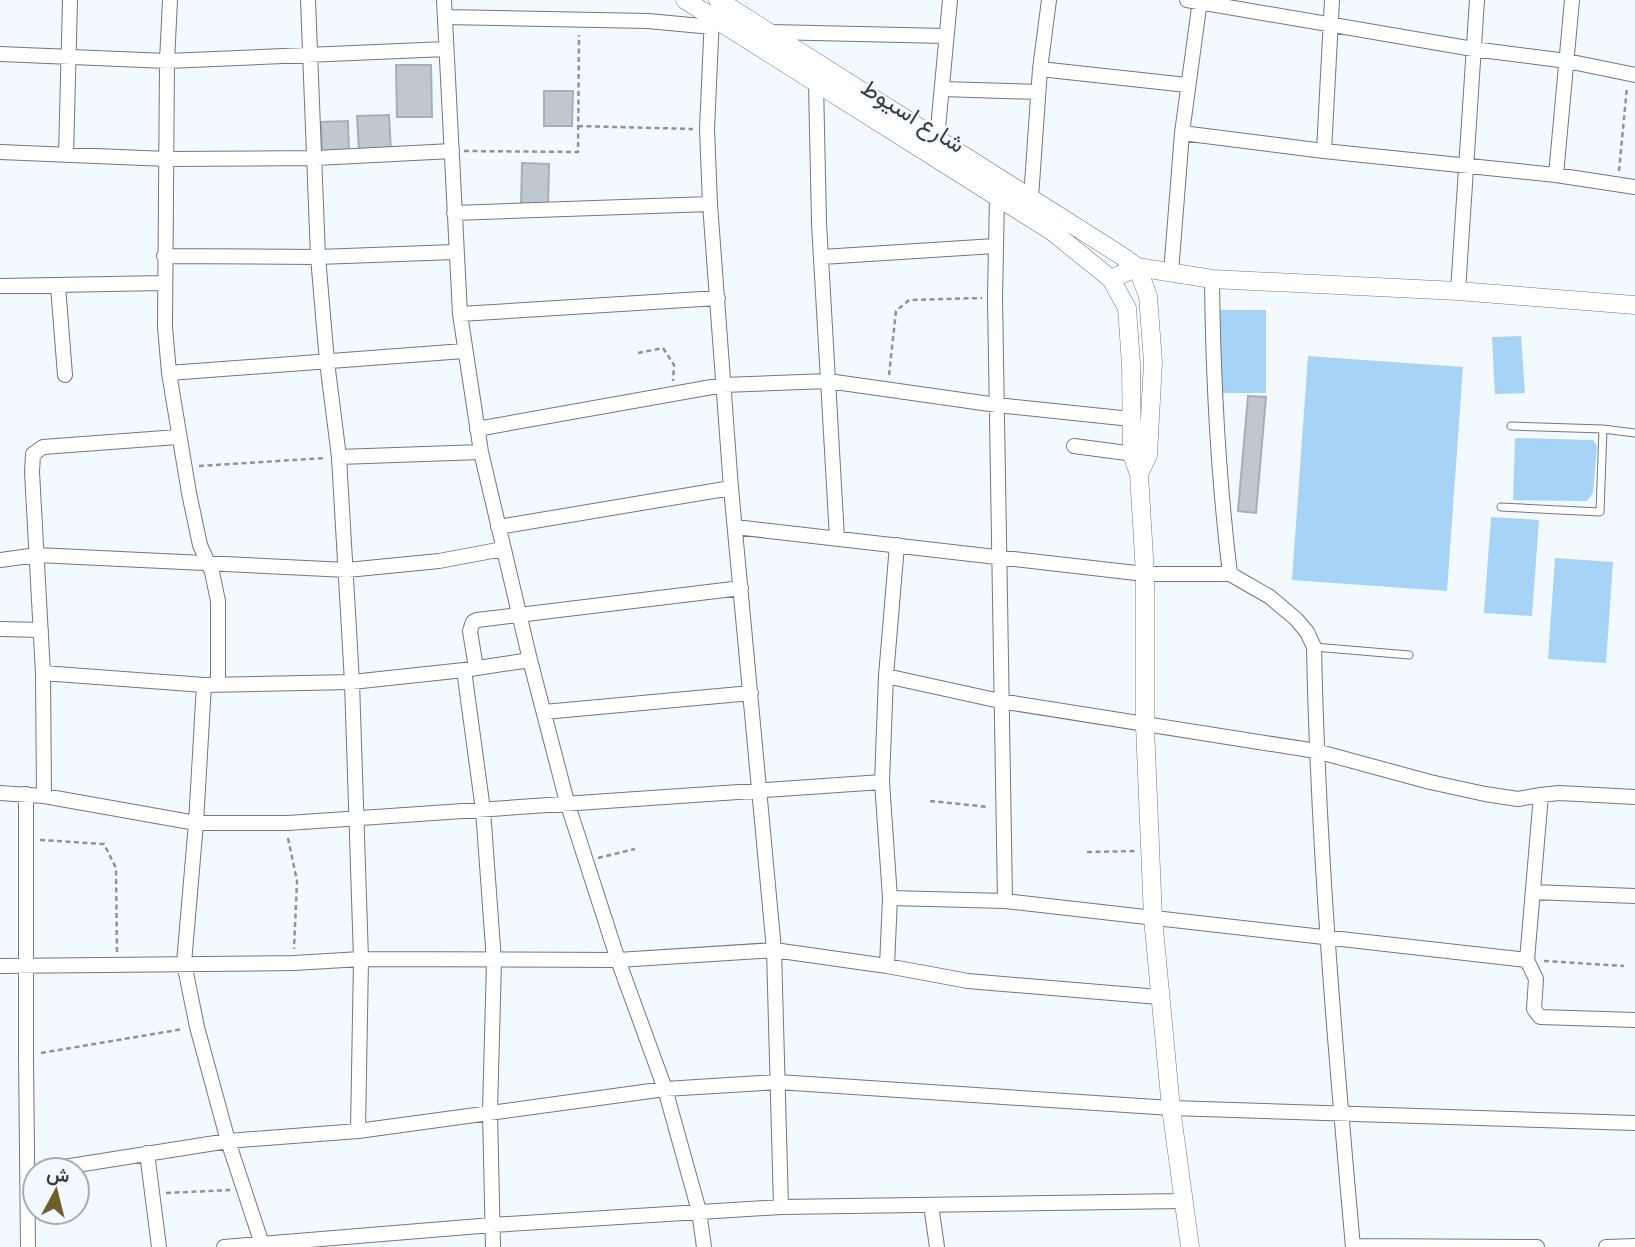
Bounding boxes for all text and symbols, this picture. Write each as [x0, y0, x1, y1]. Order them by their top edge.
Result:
street label: شارع اسيوط [855, 73, 970, 160]
north arrow [21, 1156, 91, 1226]
text: ش [45, 1162, 71, 1187]

